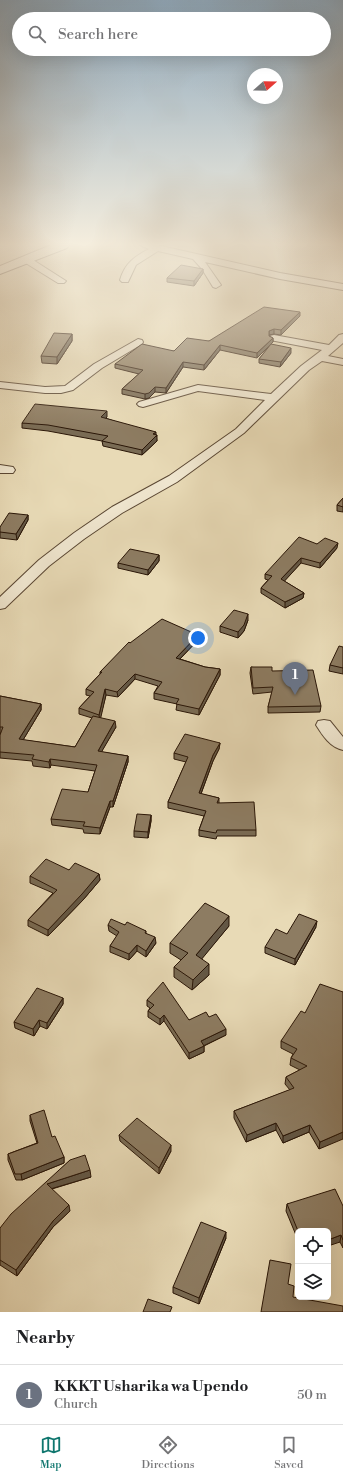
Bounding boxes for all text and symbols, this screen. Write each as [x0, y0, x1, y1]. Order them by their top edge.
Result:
search box [12, 12, 331, 56]
icon: search [26, 23, 48, 45]
text: Search here [58, 25, 138, 44]
north arrow [247, 68, 283, 104]
your location [188, 628, 208, 648]
pin: 1 [282, 662, 308, 695]
map controls [295, 1228, 331, 1300]
button: locate [295, 1228, 331, 1264]
button: layers [295, 1264, 331, 1300]
text: Nearby [16, 1327, 75, 1349]
text: KKKT Usharika wa Upendo [54, 1377, 248, 1396]
text: 1 [26, 1387, 32, 1403]
text: 50 m [297, 1387, 327, 1403]
text: Church [54, 1396, 98, 1412]
tab: Map [40, 1434, 62, 1472]
tab: Directions [142, 1434, 195, 1472]
tab: Saved [274, 1434, 303, 1472]

